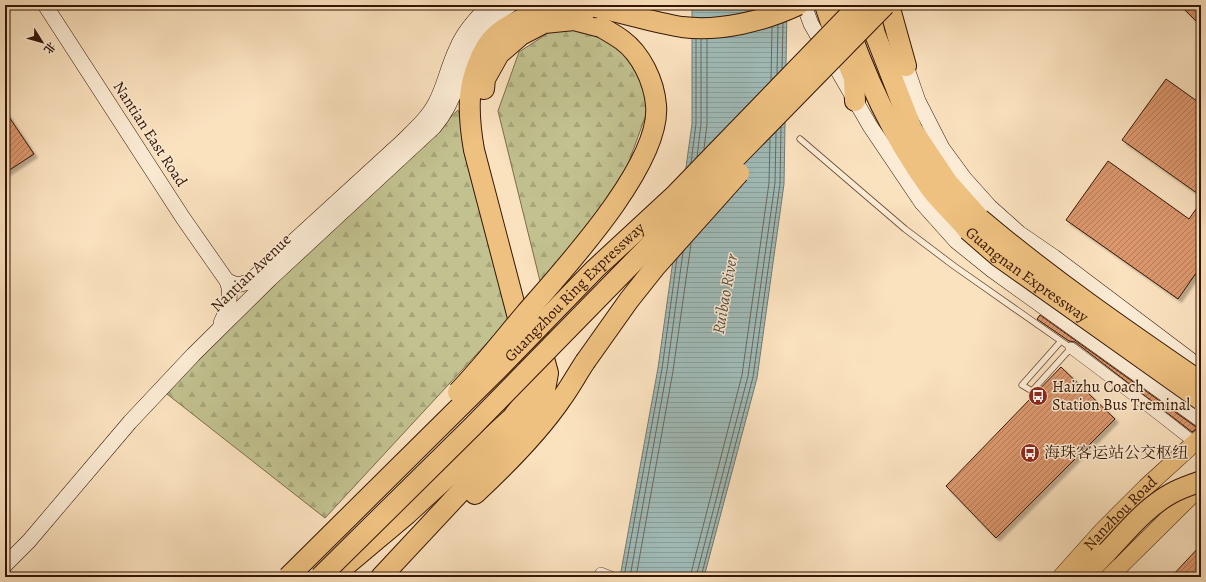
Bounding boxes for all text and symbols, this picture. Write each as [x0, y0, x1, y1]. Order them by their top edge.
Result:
north arrow [22, 22, 62, 62]
text: 北 [40, 39, 59, 57]
street label: Nantian East Road [108, 77, 192, 191]
street label: Guangzhou Ring Expressway [499, 217, 650, 367]
street label: Guangnan Expressway [961, 222, 1094, 328]
street label: Nantian Avenue [206, 229, 296, 317]
water label: Ruibao River [707, 251, 744, 336]
place label: Haizhu Coach Station Bus Treminal [1052, 376, 1190, 416]
bus stop icon: Haizhu Coach Station Bus Treminal [1027, 385, 1049, 407]
bus stop icon: 海珠客运站公交枢纽 [1019, 442, 1041, 464]
place label: 海珠客运站公交枢纽 [1044, 442, 1189, 464]
street label: Nanzhou Road [1079, 471, 1162, 555]

